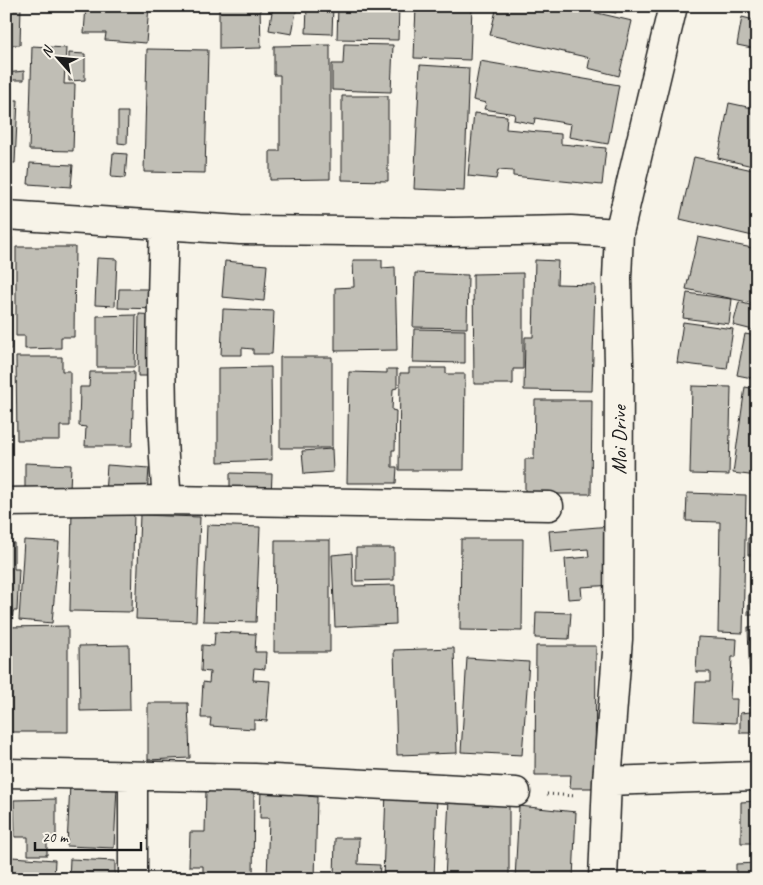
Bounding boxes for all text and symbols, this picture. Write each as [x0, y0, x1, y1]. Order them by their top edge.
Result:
north arrow [32, 32, 82, 82]
text: N [37, 43, 57, 60]
street label: Moi Drive [606, 403, 632, 474]
scale bar [35, 820, 141, 852]
text: 20 m [42, 828, 69, 847]

